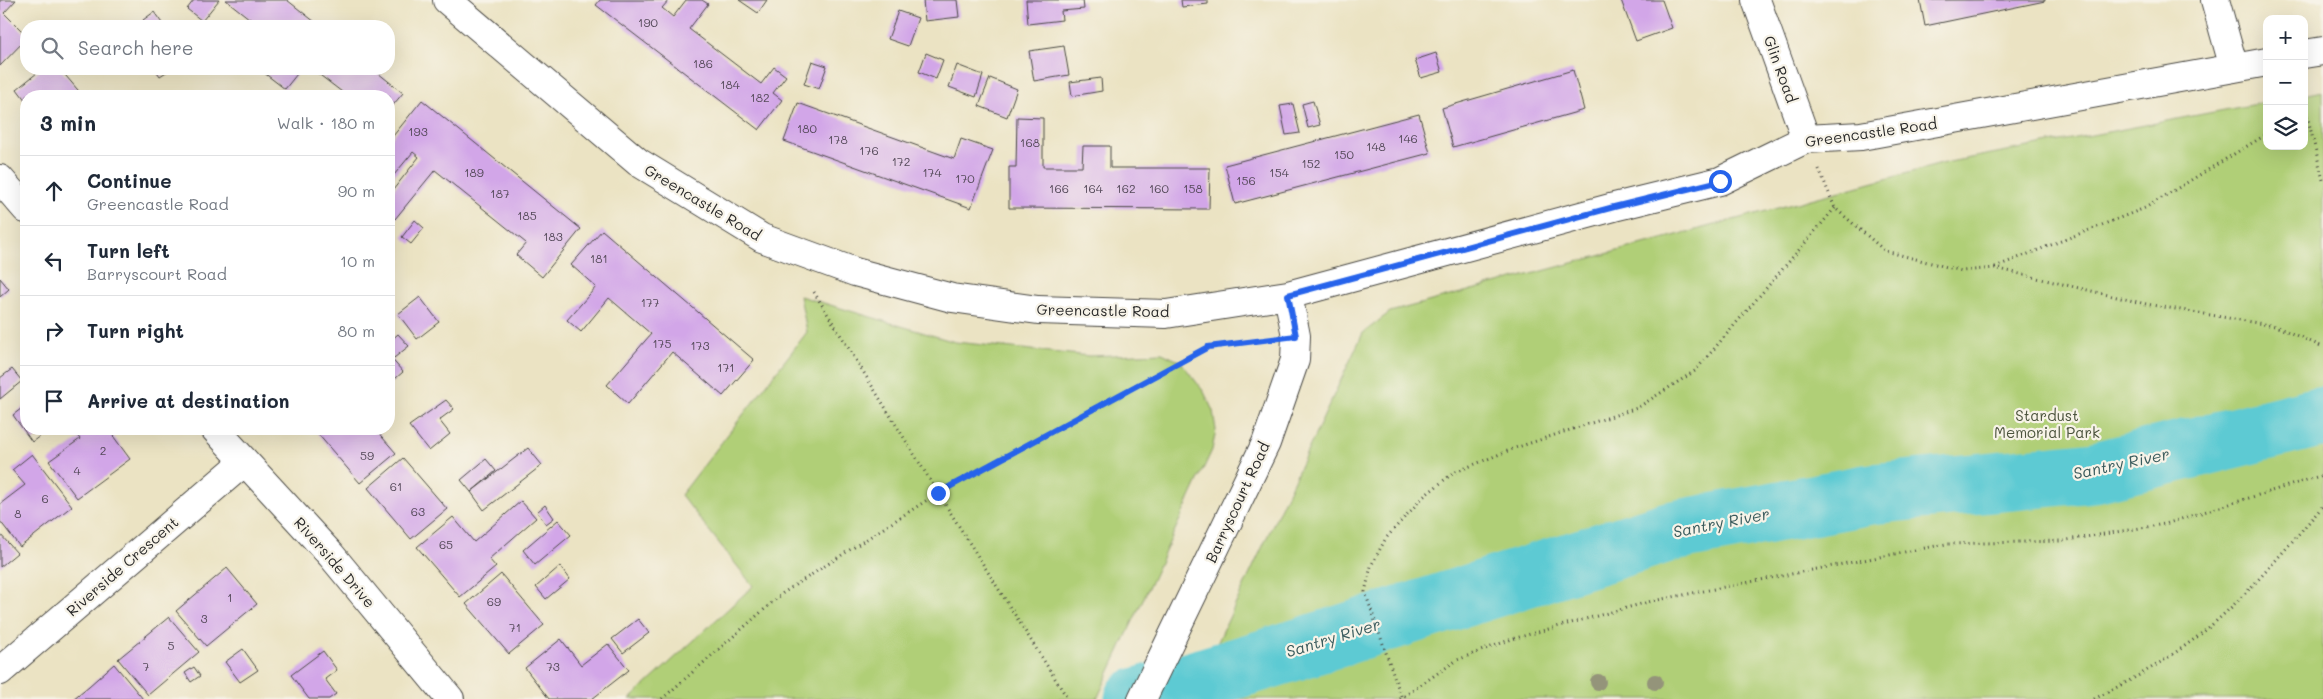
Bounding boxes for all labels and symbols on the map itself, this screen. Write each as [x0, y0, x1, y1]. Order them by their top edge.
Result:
house number: 190 [638, 14, 659, 30]
street label: Glin Road [1760, 33, 1802, 105]
house number: 186 [693, 55, 713, 71]
house number: 184 [720, 76, 740, 92]
house number: 182 [750, 89, 770, 105]
street label: Greencastle Road [1804, 113, 1938, 151]
house number: 180 [797, 120, 818, 136]
house number: 193 [408, 123, 428, 139]
house number: 146 [1398, 130, 1418, 146]
house number: 178 [828, 131, 848, 147]
house number: 168 [1020, 134, 1040, 150]
house number: 148 [1366, 138, 1386, 154]
house number: 176 [859, 142, 879, 158]
house number: 150 [1334, 146, 1354, 162]
house number: 172 [892, 153, 910, 169]
house number: 152 [1301, 155, 1321, 171]
street label: Greencastle Road [641, 159, 765, 245]
house number: 189 [464, 164, 484, 180]
house number: 174 [922, 164, 942, 180]
house number: 154 [1269, 164, 1289, 180]
house number: 170 [955, 170, 975, 186]
route start [1709, 170, 1732, 193]
house number: 156 [1236, 172, 1256, 188]
house number: 166 [1049, 180, 1069, 196]
house number: 164 [1083, 180, 1103, 196]
house number: 162 [1116, 180, 1136, 196]
house number: 160 [1149, 180, 1170, 196]
house number: 158 [1183, 180, 1203, 196]
house number: 187 [490, 185, 510, 201]
house number: 185 [517, 207, 537, 223]
house number: 183 [543, 228, 563, 244]
house number: 181 [590, 250, 608, 266]
house number: 177 [641, 294, 660, 310]
street label: Greencastle Road [1036, 299, 1170, 321]
house number: 175 [652, 335, 672, 351]
house number: 173 [690, 337, 710, 353]
house number: 171 [717, 359, 735, 375]
park label: Stardust Memorial Park [1994, 405, 2100, 442]
street label: Barryscourt Road [1200, 438, 1274, 566]
house number: 2 [100, 442, 106, 458]
water label: Santry River [2071, 443, 2171, 483]
house number: 59 [360, 447, 374, 463]
house number: 4 [73, 462, 81, 478]
house number: 61 [390, 478, 402, 494]
route end [927, 482, 950, 505]
house number: 6 [41, 490, 49, 506]
water label: Santry River [1671, 502, 1771, 542]
house number: 63 [411, 503, 425, 519]
house number: 8 [14, 505, 22, 521]
street label: Riverside Crescent [62, 512, 182, 620]
street label: Riverside Drive [290, 512, 380, 612]
house number: 65 [439, 536, 453, 552]
house number: 1 [227, 589, 233, 605]
house number: 69 [487, 593, 501, 609]
house number: 3 [200, 610, 208, 626]
water label: Santry River [1283, 613, 1383, 661]
house number: 71 [509, 619, 521, 635]
house number: 5 [168, 637, 175, 653]
house number: 7 [143, 658, 150, 674]
house number: 73 [546, 658, 560, 674]

